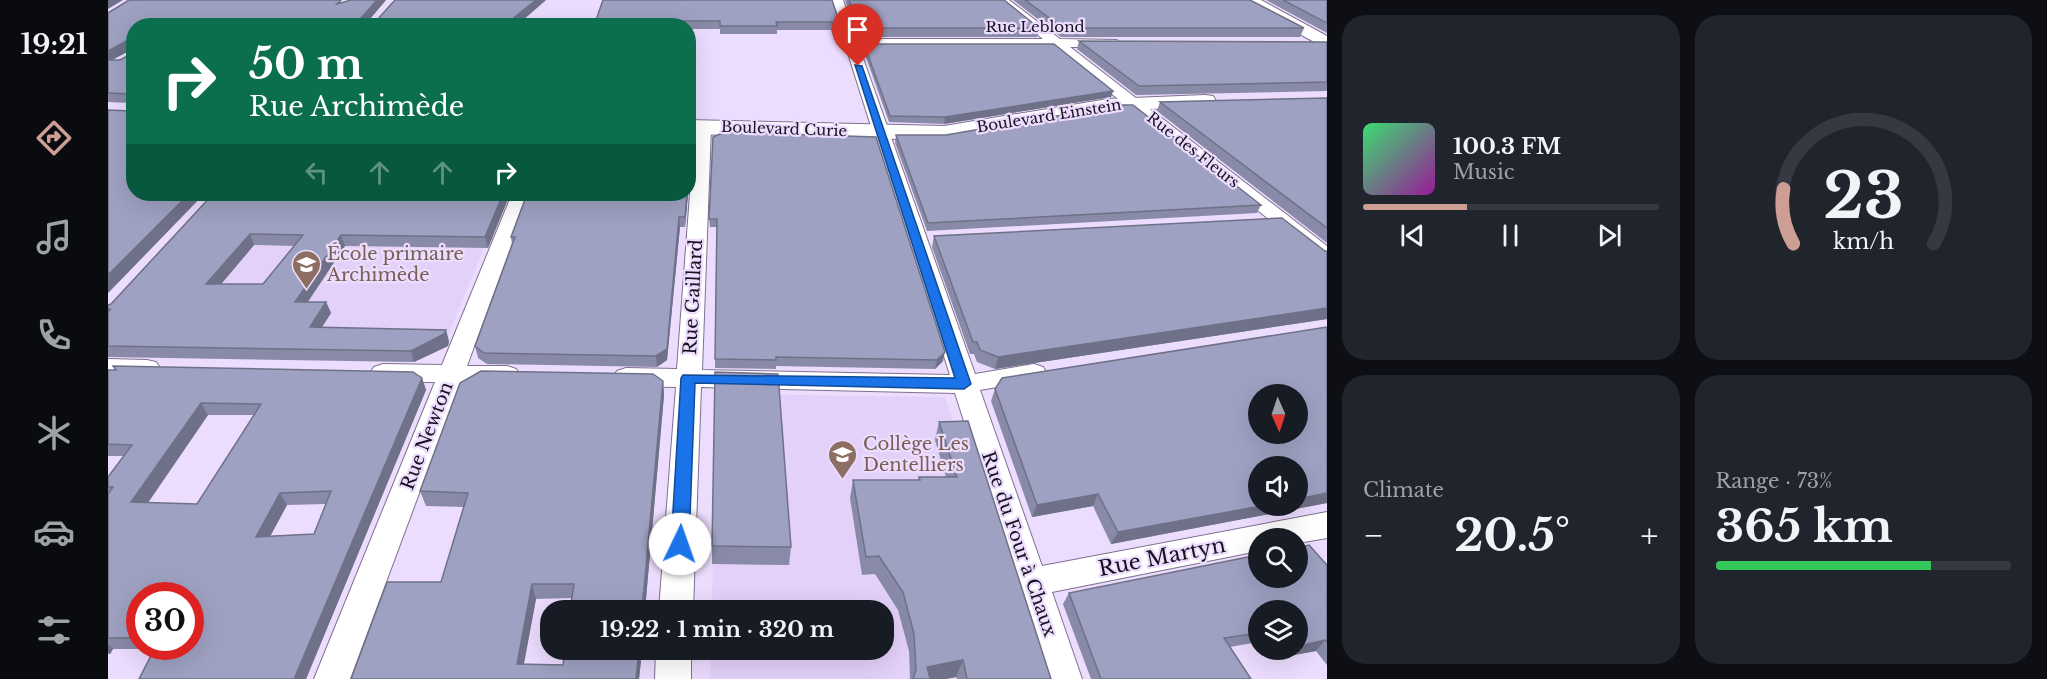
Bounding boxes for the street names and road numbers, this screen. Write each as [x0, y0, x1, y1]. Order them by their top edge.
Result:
street label: Rue Leblond [985, 17, 1085, 36]
street label: Boulevard Einstein [975, 95, 1123, 136]
street label: Rue des Fleurs [1143, 108, 1243, 192]
street label: Boulevard Curie [721, 117, 847, 140]
street label: Rue Gaillard [679, 239, 707, 355]
street label: Rue Newton [396, 379, 458, 493]
street label: Rue du Four à Chaux [977, 449, 1061, 639]
street label: Rue Martyn [1096, 532, 1228, 582]

